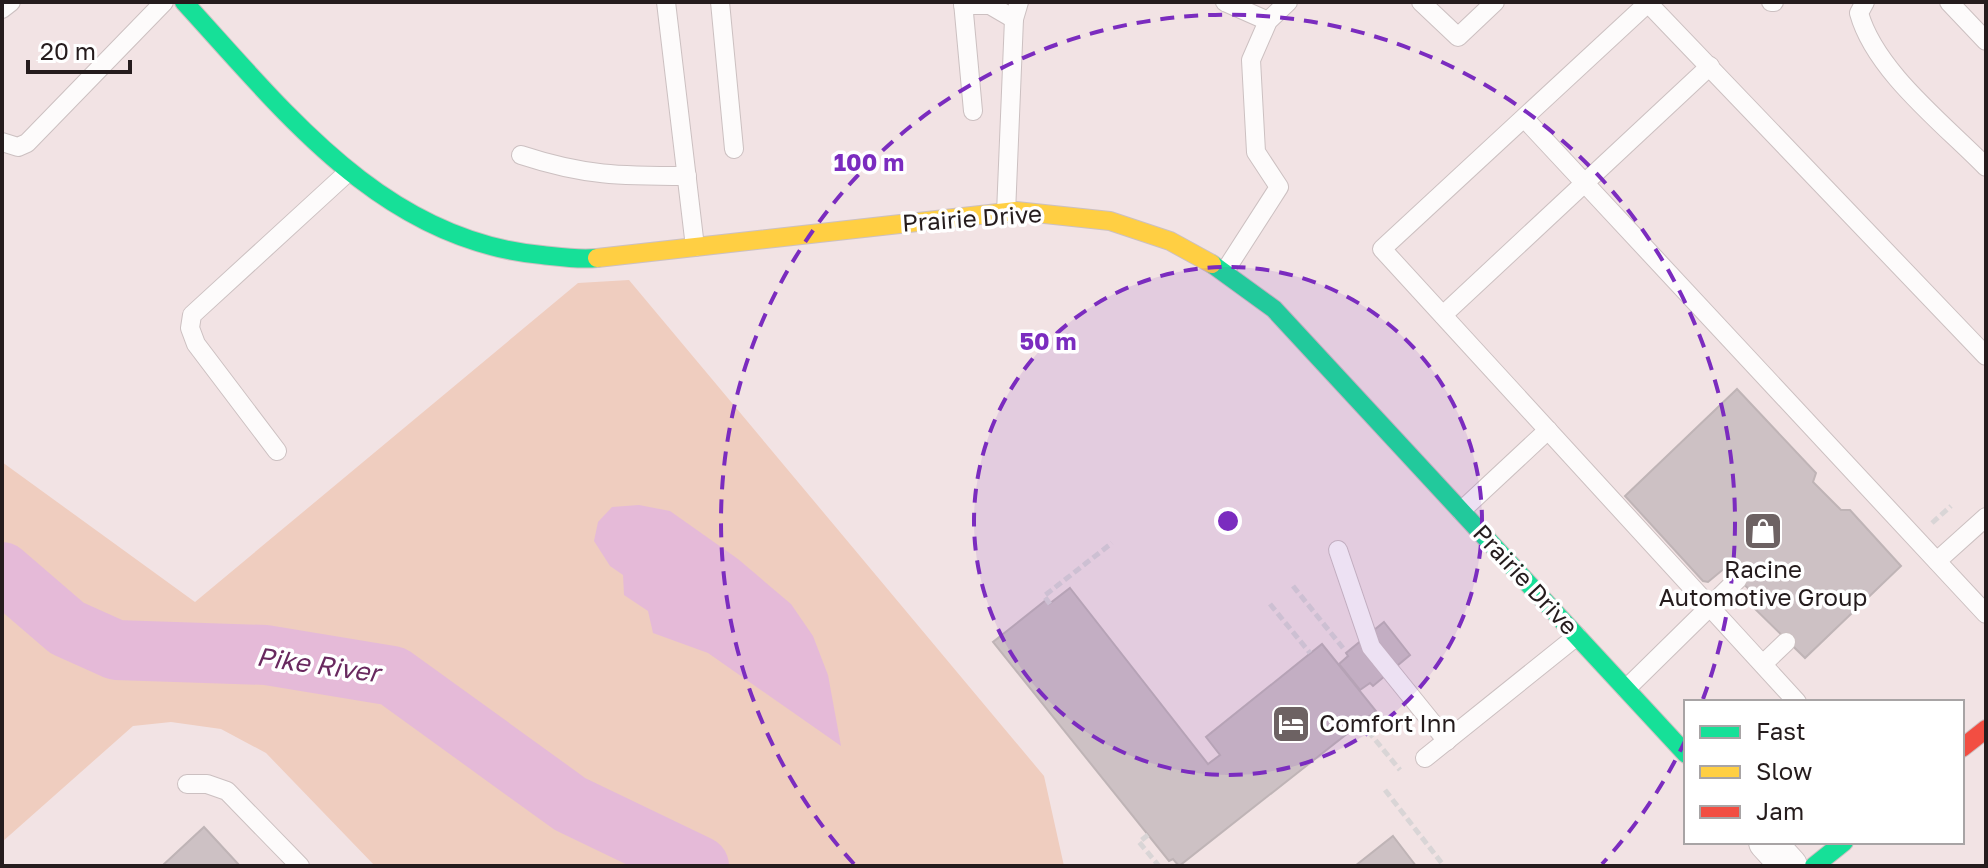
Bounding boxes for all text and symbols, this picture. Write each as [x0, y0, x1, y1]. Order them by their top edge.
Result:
scale bar [28, 24, 130, 74]
text: 20 m [40, 36, 96, 65]
text: 100 m [834, 147, 904, 176]
street label: Prairie Drive [901, 198, 1043, 237]
text: 50 m [1019, 326, 1077, 355]
centre of rings [1214, 507, 1242, 535]
shop icon: Racine Automotive Group [1742, 510, 1784, 552]
street label: Prairie Drive [1468, 518, 1584, 640]
place label: Racine Automotive Group [1659, 554, 1867, 611]
water label: Pike River [255, 641, 385, 689]
legend [1684, 700, 1964, 844]
hotel icon: Comfort Inn [1270, 703, 1312, 745]
place label: Comfort Inn [1319, 708, 1456, 737]
text: Fast [1756, 716, 1806, 745]
text: Slow [1756, 756, 1812, 785]
text: Jam [1756, 796, 1804, 825]

